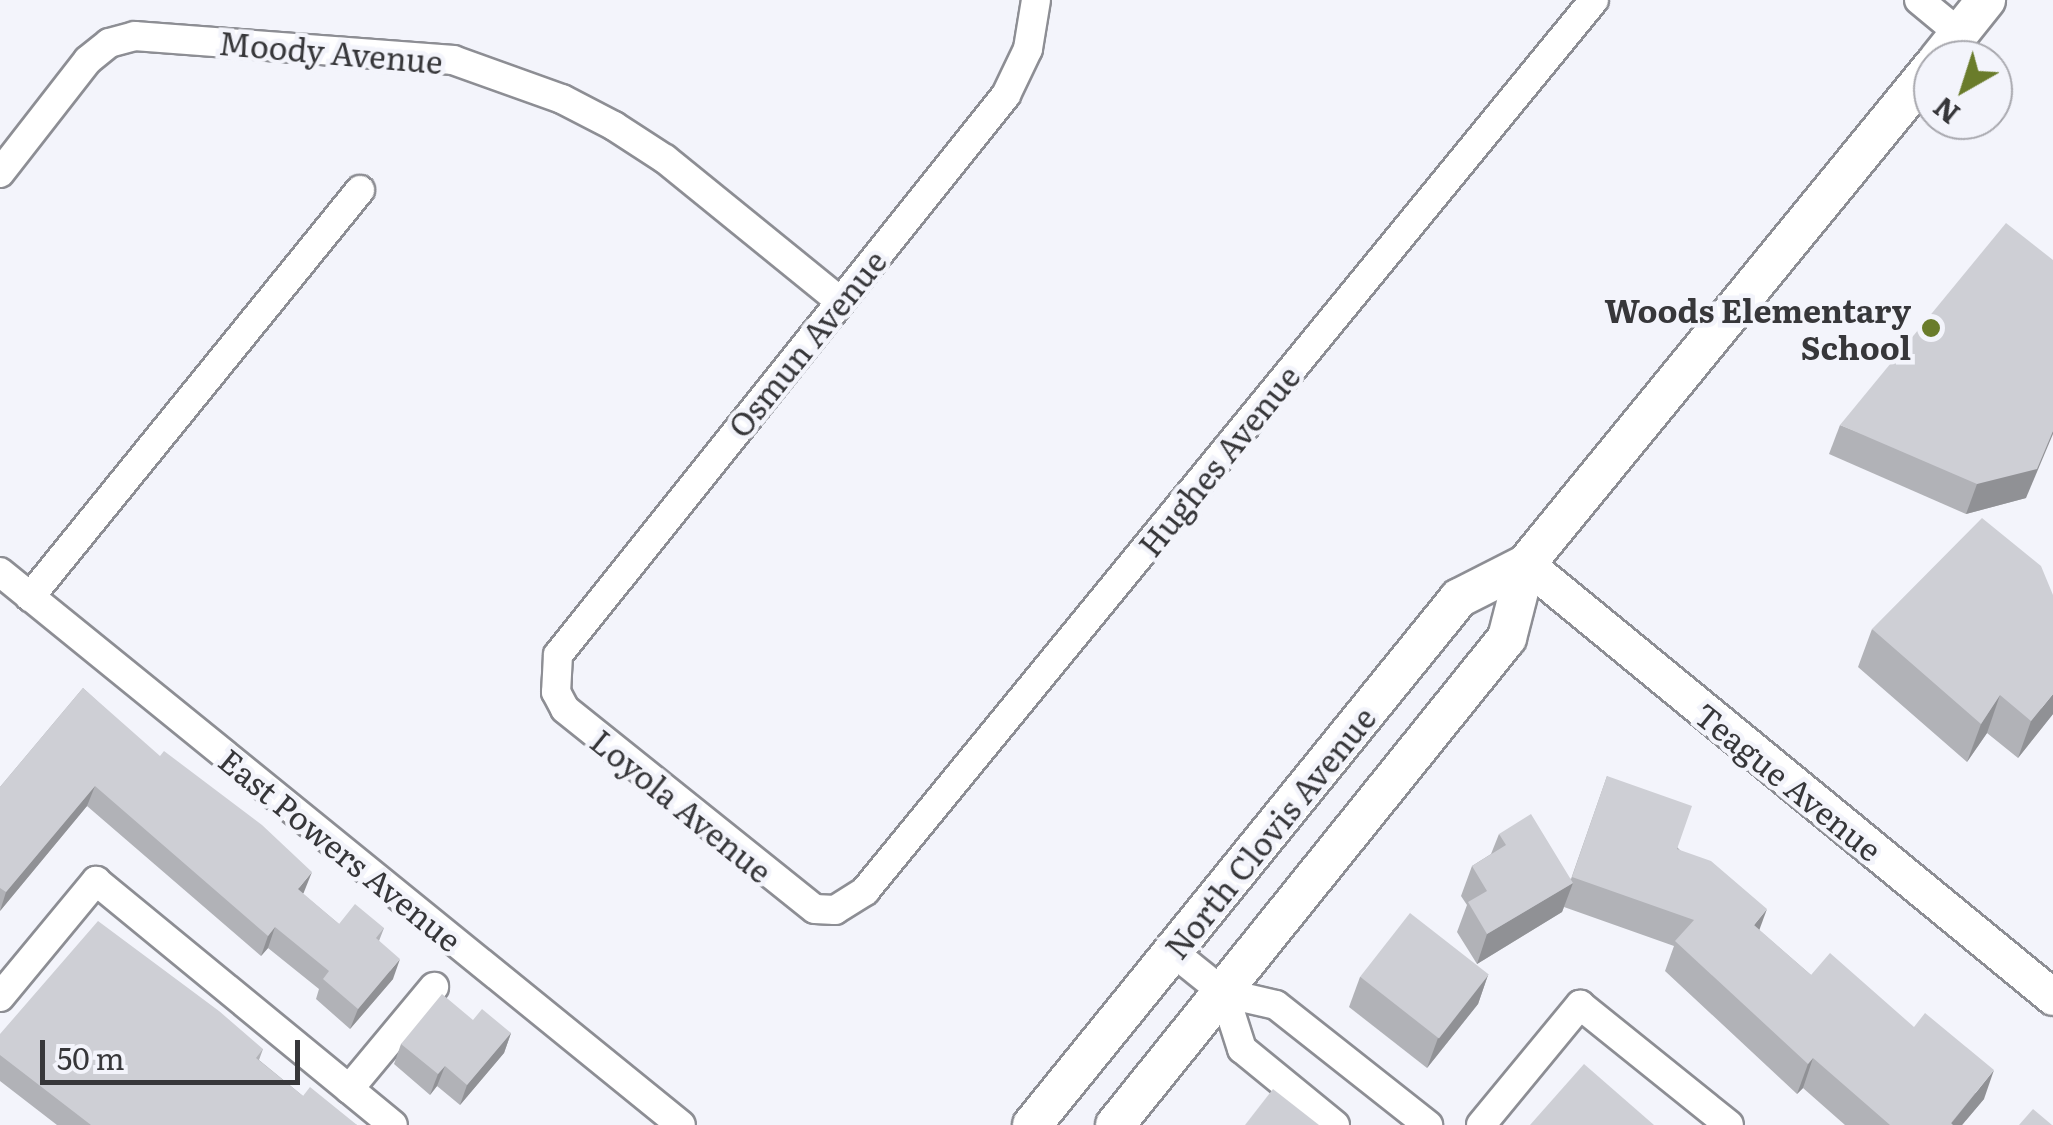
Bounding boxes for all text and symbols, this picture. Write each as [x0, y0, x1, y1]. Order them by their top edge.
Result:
street label: Moody Avenue [217, 22, 445, 80]
north arrow [1913, 40, 2013, 140]
text: N [1923, 88, 1968, 135]
street label: Osmun Avenue [719, 242, 893, 444]
place label: Woods Elementary School [1605, 291, 1911, 366]
marker: Woods Elementary School [1920, 317, 1942, 339]
street label: Hughes Avenue [1129, 357, 1307, 563]
street label: Teague Avenue [1688, 694, 1890, 868]
street label: North Clovis Avenue [1156, 698, 1382, 966]
street label: Loyola Avenue [584, 720, 780, 890]
street label: East Powers Avenue [212, 740, 470, 958]
scale bar [45, 1020, 305, 1082]
text: 50 m [57, 1035, 125, 1079]

